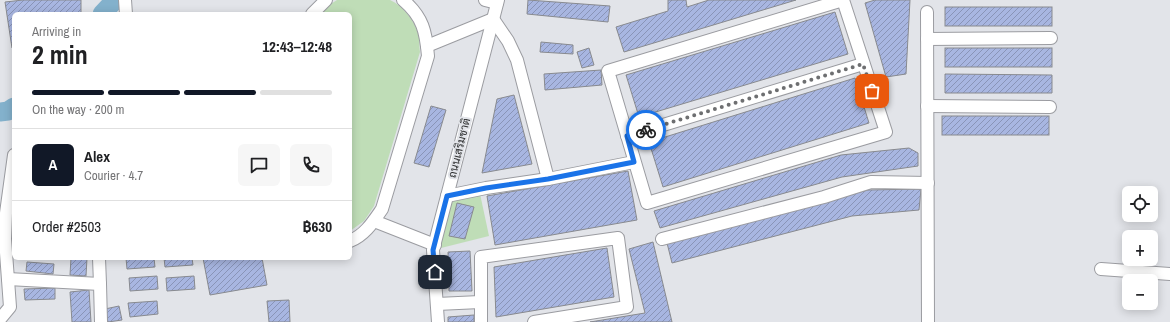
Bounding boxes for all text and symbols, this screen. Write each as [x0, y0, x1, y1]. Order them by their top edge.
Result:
text: Arriving in [32, 23, 81, 40]
text: 12:43–12:48 [262, 36, 332, 57]
text: 2 min [32, 37, 88, 72]
pin [855, 74, 889, 108]
icon: bag [861, 80, 883, 102]
text: On the way · 200 m [32, 101, 124, 118]
courier [626, 110, 666, 150]
street label: ถนนเสริมชาติ [445, 117, 473, 179]
icon: bike [635, 119, 657, 141]
button: chat [238, 144, 280, 186]
button: phone [290, 144, 332, 186]
text: Alex [84, 146, 110, 167]
text: A [49, 154, 57, 175]
text: Courier · 4.7 [84, 167, 143, 184]
map controls [1122, 186, 1158, 310]
button: locate [1122, 186, 1158, 222]
text: Order #2503 [32, 216, 101, 237]
text: ฿630 [302, 216, 332, 237]
button: + [1122, 230, 1158, 266]
pin [418, 255, 452, 289]
icon: home [424, 261, 446, 283]
button: − [1122, 274, 1158, 310]

